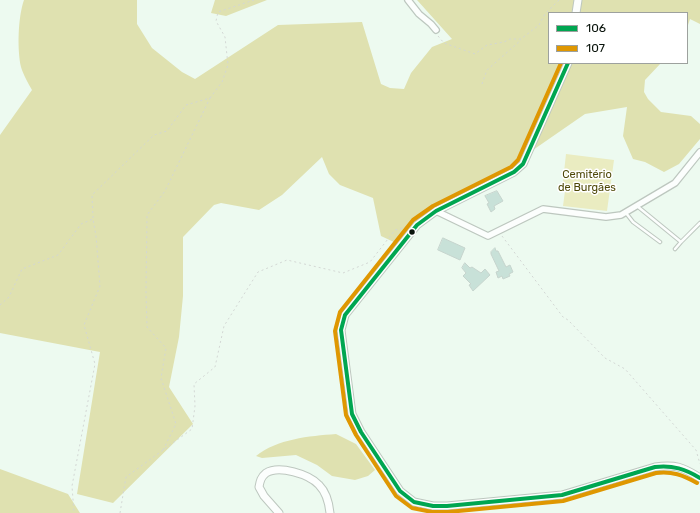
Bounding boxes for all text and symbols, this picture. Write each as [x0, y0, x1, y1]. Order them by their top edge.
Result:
legend [548, 12, 688, 64]
text: 106 [586, 21, 606, 35]
text: 107 [586, 41, 605, 55]
park label: Cemitério de Burgães [558, 168, 616, 194]
unlabelled marker [407, 227, 417, 237]

